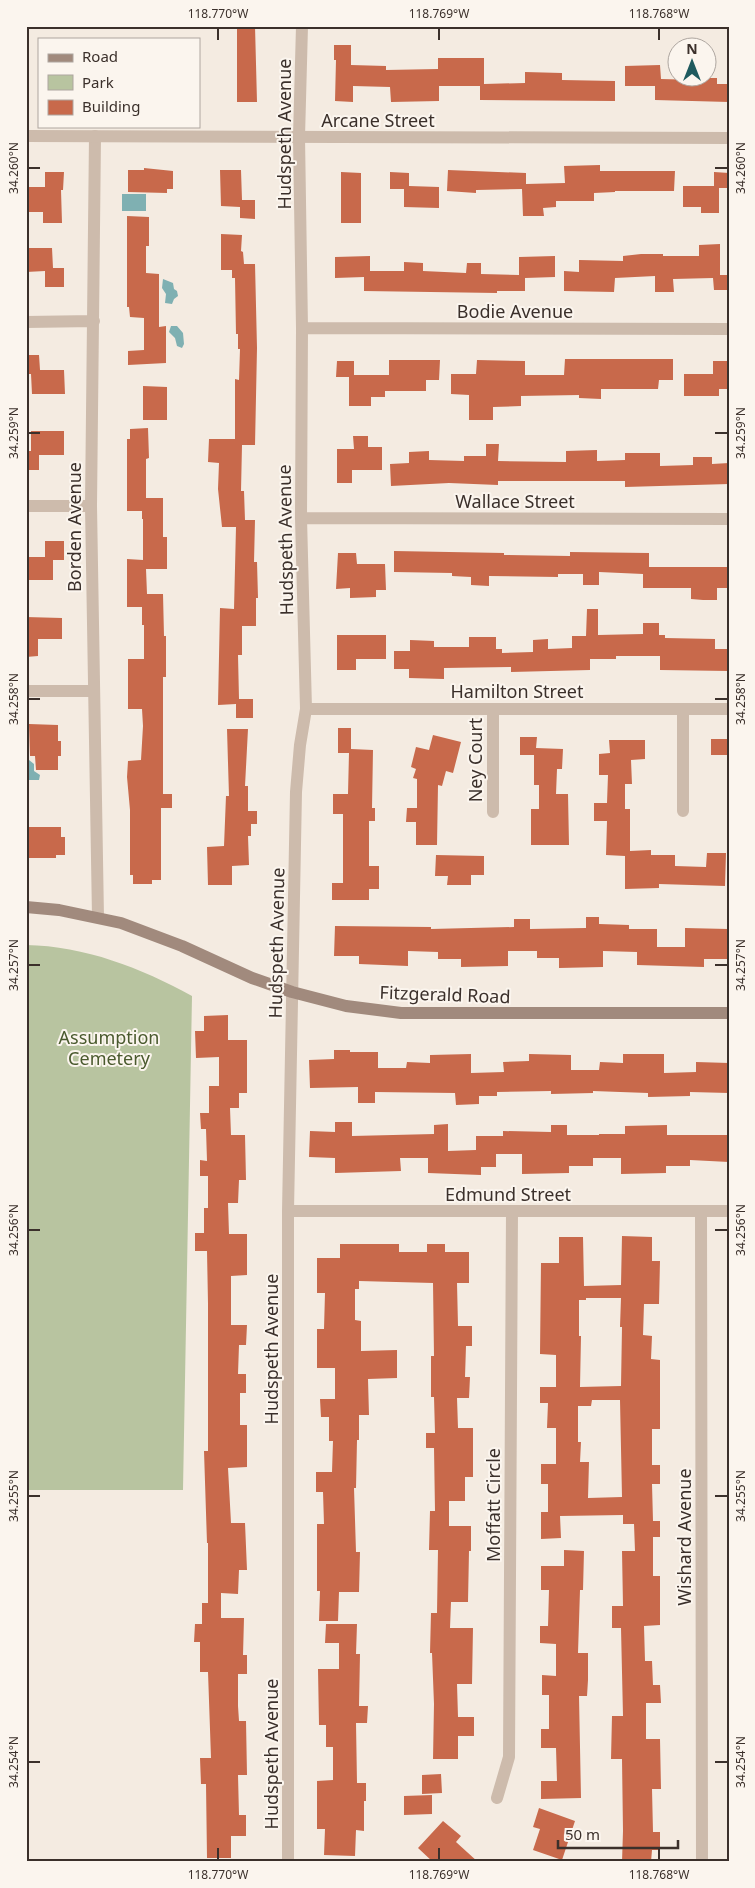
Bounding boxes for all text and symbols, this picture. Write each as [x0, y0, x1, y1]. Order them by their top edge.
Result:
text: 118.770°W [188, 5, 248, 22]
text: 118.769°W [409, 5, 469, 22]
text: 118.768°W [629, 5, 689, 22]
legend [38, 38, 200, 128]
north arrow [668, 38, 718, 88]
text: N [686, 39, 698, 58]
text: Road [82, 46, 118, 66]
street label: Hudspeth Avenue [272, 59, 296, 209]
text: Park [82, 72, 114, 92]
text: Building [82, 96, 140, 116]
street label: Arcane Street [321, 108, 435, 132]
text: 34.260°N [5, 142, 22, 194]
text: 34.260°N [732, 142, 749, 194]
street label: Bodie Avenue [457, 299, 573, 323]
text: 34.259°N [5, 407, 22, 459]
text: 34.259°N [732, 407, 749, 459]
street label: Borden Avenue [62, 462, 86, 592]
street label: Hudspeth Avenue [272, 464, 298, 616]
street label: Wallace Street [455, 489, 575, 513]
text: 34.258°N [5, 673, 22, 725]
text: 34.258°N [732, 673, 749, 725]
street label: Hamilton Street [450, 679, 584, 703]
street label: Ney Court [463, 717, 487, 802]
street label: Hudspeth Avenue [263, 867, 289, 1019]
text: 34.257°N [5, 939, 22, 991]
text: 34.257°N [732, 939, 749, 991]
street label: Fitzgerald Road [379, 980, 511, 1008]
park label: Assumption Cemetery [59, 1025, 159, 1070]
street label: Edmund Street [445, 1182, 572, 1206]
text: 34.256°N [5, 1204, 22, 1256]
text: 34.256°N [732, 1204, 749, 1256]
street label: Hudspeth Avenue [259, 1274, 283, 1424]
street label: Moffatt Circle [481, 1448, 505, 1562]
street label: Wishard Avenue [672, 1468, 696, 1606]
text: 34.255°N [5, 1470, 22, 1522]
text: 34.255°N [732, 1470, 749, 1522]
street label: Hudspeth Avenue [259, 1679, 283, 1829]
text: 34.254°N [5, 1736, 22, 1788]
text: 34.254°N [732, 1736, 749, 1788]
scale bar [558, 1818, 678, 1850]
text: 50 m [565, 1824, 600, 1844]
text: 118.770°W [188, 1866, 248, 1883]
text: 118.769°W [409, 1866, 469, 1883]
text: 118.768°W [629, 1866, 689, 1883]

